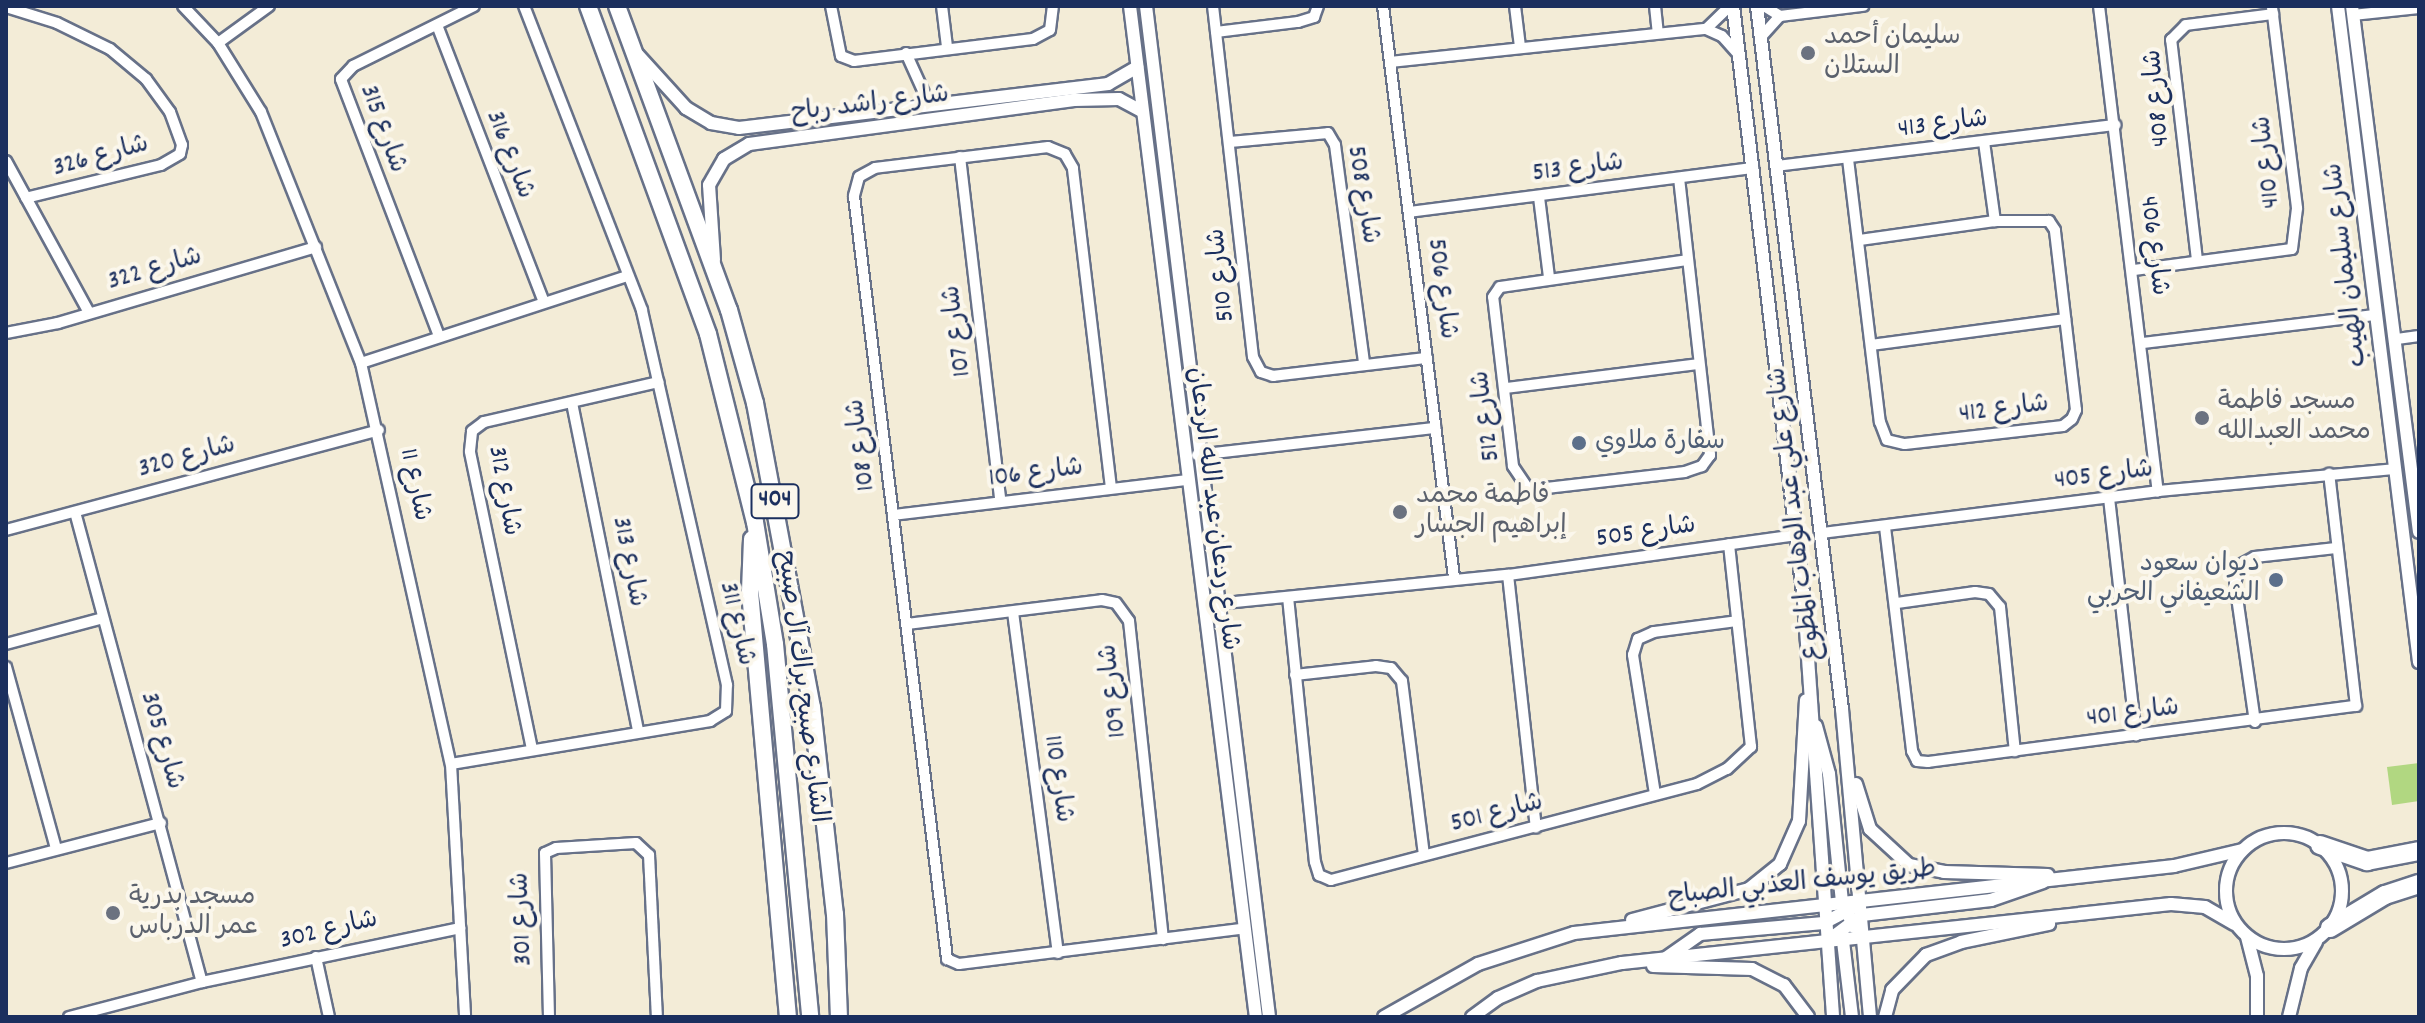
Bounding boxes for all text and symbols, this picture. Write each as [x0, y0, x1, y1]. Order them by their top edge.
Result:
place label: سليمان أحمد الستلان [1824, 22, 1961, 84]
marker: سليمان أحمد الستلان [1799, 44, 1817, 62]
street label: شارع 408 [2138, 48, 2178, 148]
street label: شارع راشد رباح [789, 80, 951, 130]
street label: شارع 315 [352, 81, 412, 177]
street label: شارع 413 [1896, 104, 1990, 146]
street label: شارع 316 [478, 106, 540, 204]
street label: شارع 410 [2248, 114, 2288, 210]
street label: شارع 326 [50, 129, 152, 185]
street label: شارع 508 [1339, 144, 1385, 246]
street label: شارع 513 [1531, 148, 1625, 190]
street label: شارع سليمان الهيب [2319, 161, 2375, 369]
street label: شارع 406 [2131, 195, 2175, 297]
street label: شارع 510 [1202, 227, 1242, 323]
street label: شارع 506 [1419, 237, 1463, 341]
street label: شارع 322 [104, 242, 206, 298]
street label: شارع 107 [937, 283, 979, 379]
street label: شارع علي عبد الوهاب المطوع [1763, 365, 1829, 663]
street label: شارع ردعان عبد الله الردعان [1179, 366, 1245, 652]
street label: شارع 512 [1466, 369, 1508, 463]
place label: مسجد فاطمة محمد العبدالله [2218, 387, 2371, 448]
street label: شارع 412 [1957, 389, 2051, 431]
street label: شارع 108 [841, 397, 883, 493]
marker: مسجد فاطمة محمد العبدالله [2193, 409, 2211, 427]
place label: سفارة ملاوي [1595, 427, 1725, 459]
street label: شارع 320 [135, 430, 239, 486]
marker: سفارة ملاوي [1570, 434, 1588, 452]
street label: شارع 312 [480, 444, 526, 538]
street label: شارع 11 [391, 446, 437, 524]
street label: شارع 106 [987, 453, 1085, 495]
street label: شارع 405 [2053, 454, 2155, 498]
road number: 404 [749, 481, 801, 521]
place label: فاطمة محمد إبراهيم الجسار [1416, 481, 1567, 542]
marker: فاطمة محمد إبراهيم الجسار [1391, 503, 1409, 521]
street label: شارع 505 [1594, 511, 1698, 555]
street label: شارع 313 [604, 514, 652, 610]
street label: الشارع صبيح براك آل صبيح [769, 549, 833, 825]
place label: ديوان سعود الشعيفاني الحربي [2087, 549, 2260, 610]
marker: ديوان سعود الشعيفاني الحربي [2267, 571, 2285, 589]
street label: شارع 311 [711, 579, 761, 669]
street label: شارع 109 [1094, 643, 1134, 739]
street label: شارع 305 [132, 689, 190, 793]
street label: شارع 401 [2085, 693, 2181, 735]
street label: شارع 110 [1035, 733, 1079, 825]
street label: شارع 501 [1448, 787, 1546, 841]
street label: طريق يوسف العذبي الصباح [1666, 854, 1938, 914]
street label: شارع 301 [506, 872, 540, 966]
place label: مسجد بدرية عمر الدرباس [129, 882, 258, 944]
marker: مسجد بدرية عمر الدرباس [104, 904, 122, 922]
street label: شارع 302 [277, 905, 381, 957]

